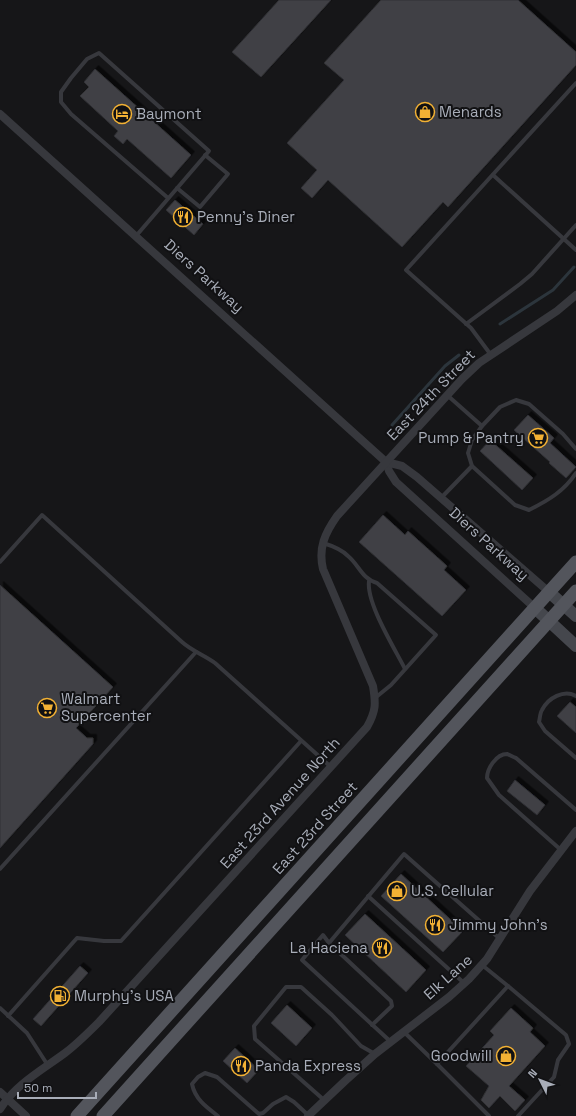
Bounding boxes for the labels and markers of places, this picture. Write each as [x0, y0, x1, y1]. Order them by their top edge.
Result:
shop icon: Menards [414, 101, 436, 123]
place label: Menards [439, 102, 502, 121]
hotel icon: Baymont [111, 103, 133, 125]
place label: Baymont [136, 104, 202, 123]
restaurant icon: Penny's Diner [172, 206, 194, 228]
place label: Penny's Diner [197, 207, 295, 226]
supermarket icon: Pump & Pantry [527, 427, 549, 449]
place label: Pump & Pantry [418, 428, 524, 447]
place label: Walmart Supercenter [61, 689, 152, 725]
supermarket icon: Walmart Supercenter [36, 697, 58, 719]
shop icon: U.S. Cellular [386, 880, 408, 902]
place label: U.S. Cellular [411, 881, 494, 900]
restaurant icon: Jimmy John's [424, 914, 446, 936]
place label: Jimmy John's [449, 915, 548, 934]
restaurant icon: La Haciena [371, 937, 393, 959]
place label: La Haciena [290, 938, 368, 957]
fuel station icon: Murphy's USA [49, 985, 71, 1007]
place label: Murphy's USA [74, 986, 174, 1005]
shop icon: Goodwill [495, 1045, 517, 1067]
place label: Goodwill [431, 1046, 492, 1065]
restaurant icon: Panda Express [230, 1055, 252, 1077]
place label: Panda Express [255, 1056, 361, 1075]

